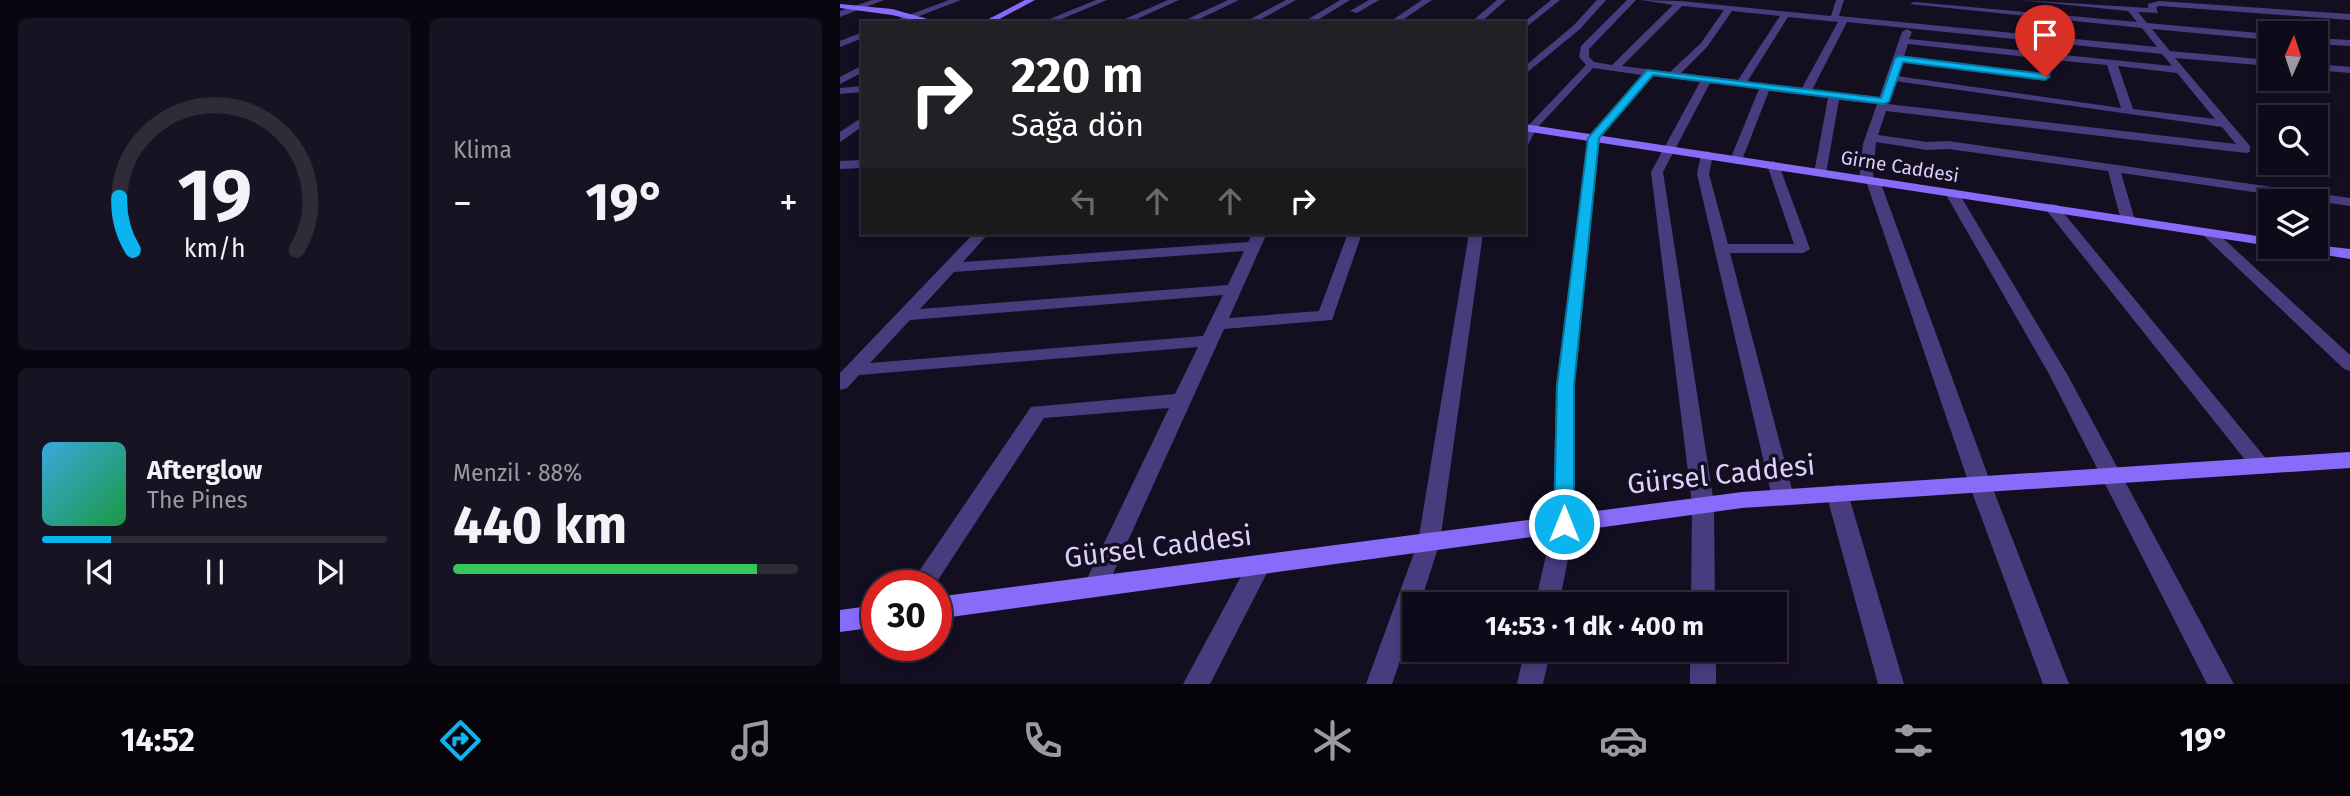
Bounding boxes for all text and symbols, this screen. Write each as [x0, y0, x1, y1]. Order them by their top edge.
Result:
pin [2015, 5, 2075, 77]
icon: arrive [2026, 16, 2064, 54]
north arrow [2258, 21, 2328, 91]
map controls [2258, 21, 2328, 259]
text: 220 m [1011, 46, 1143, 105]
icon: right [896, 49, 987, 140]
button: search [2258, 105, 2328, 175]
text: Sağa dön [1011, 106, 1144, 144]
text: Klima [453, 136, 512, 164]
street label: Girne Caddesi [1839, 146, 1961, 187]
text: 19 [177, 152, 252, 239]
text: 19° [585, 171, 666, 234]
text: − [453, 180, 472, 226]
text: + [779, 180, 798, 226]
icon: left [1065, 182, 1103, 220]
icon: ahead [1138, 182, 1176, 220]
icon: ahead [1211, 182, 1249, 220]
icon: right [1284, 182, 1322, 220]
button: layers [2258, 189, 2328, 259]
text: km/h [184, 234, 245, 264]
street label: Gürsel Caddesi [1626, 448, 1817, 501]
text: Afterglow [147, 455, 262, 486]
text: Menzil · 88% [453, 459, 582, 487]
text: The Pines [147, 486, 248, 514]
position arrow [1527, 487, 1601, 561]
text: 440 km [453, 494, 627, 557]
street label: Gürsel Caddesi [1062, 519, 1254, 574]
icon: previous [81, 553, 119, 591]
icon: pause [196, 553, 234, 591]
icon: next [311, 553, 349, 591]
speed limit sign: 30 [861, 570, 952, 661]
text: 14:53 · 1 dk · 400 m [1485, 611, 1704, 642]
icon: directions [436, 716, 485, 765]
icon: music [727, 716, 776, 765]
icon: phone [1018, 716, 1067, 765]
icon: climate [1308, 716, 1357, 765]
icon: car [1599, 716, 1648, 765]
icon: filters [1889, 716, 1938, 765]
text: 14:52 [121, 721, 195, 759]
text: 19° [2180, 721, 2229, 759]

